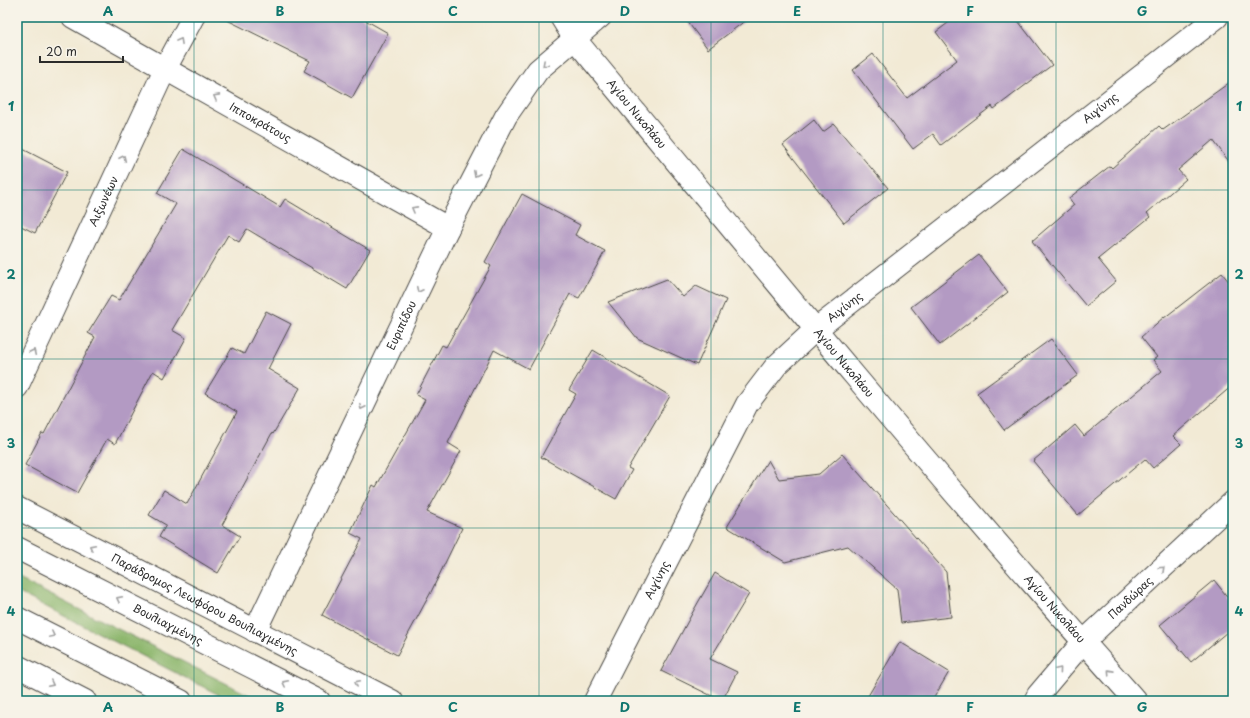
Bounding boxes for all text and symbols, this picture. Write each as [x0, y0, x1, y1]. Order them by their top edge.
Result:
text: A [103, 1, 113, 20]
text: B [276, 1, 285, 20]
text: C [448, 1, 458, 20]
text: D [620, 1, 630, 20]
text: E [793, 1, 801, 20]
text: F [966, 1, 974, 20]
text: G [1137, 1, 1147, 20]
one-way arrow [175, 37, 183, 45]
scale bar [40, 38, 123, 64]
text: 20 m [46, 42, 77, 60]
one-way arrow [542, 60, 550, 67]
street label: Αγίου Νικολάου [603, 75, 671, 152]
street label: Αιγίνης [1079, 88, 1122, 127]
one-way arrow [212, 95, 220, 102]
text: 1 [8, 96, 14, 115]
text: 1 [1236, 96, 1242, 115]
street label: Ιπποκράτους [226, 98, 295, 146]
one-way arrow [119, 154, 127, 161]
one-way arrow [473, 169, 481, 177]
street label: Αιξωνέων [84, 173, 122, 229]
one-way arrow [411, 207, 418, 214]
text: 2 [6, 264, 16, 283]
text: 2 [1234, 264, 1244, 283]
one-way arrow [416, 286, 424, 294]
street label: Αιγίνης [823, 287, 866, 326]
street label: Ευριπίδου [382, 297, 420, 353]
street label: Αγίου Νικολάου [810, 324, 878, 401]
one-way arrow [28, 348, 36, 356]
one-way arrow [359, 403, 367, 411]
text: 3 [7, 433, 16, 452]
text: 3 [1235, 433, 1244, 452]
one-way arrow [89, 544, 96, 552]
street label: Παράδρομος Λεωφόρου Βουλιαγμένης [109, 552, 299, 658]
street label: Αιγίνης [640, 557, 674, 602]
one-way arrow [1157, 567, 1164, 574]
street label: Αγίου Νικολάου [1020, 571, 1090, 646]
street label: Πανδώρας [1104, 572, 1156, 623]
one-way arrow [115, 596, 123, 604]
text: 4 [7, 601, 16, 620]
street label: Βουλιαγμένης [131, 601, 205, 647]
text: 4 [1235, 601, 1244, 620]
one-way arrow [48, 631, 55, 638]
one-way arrow [1055, 668, 1062, 675]
one-way arrow [1107, 669, 1114, 677]
one-way arrow [47, 679, 54, 687]
one-way arrow [354, 680, 361, 688]
one-way arrow [281, 681, 289, 688]
text: A [103, 697, 113, 716]
text: B [276, 697, 285, 716]
text: C [448, 697, 458, 716]
text: D [620, 697, 630, 716]
text: E [793, 697, 801, 716]
text: F [966, 697, 974, 716]
text: G [1137, 697, 1147, 716]

